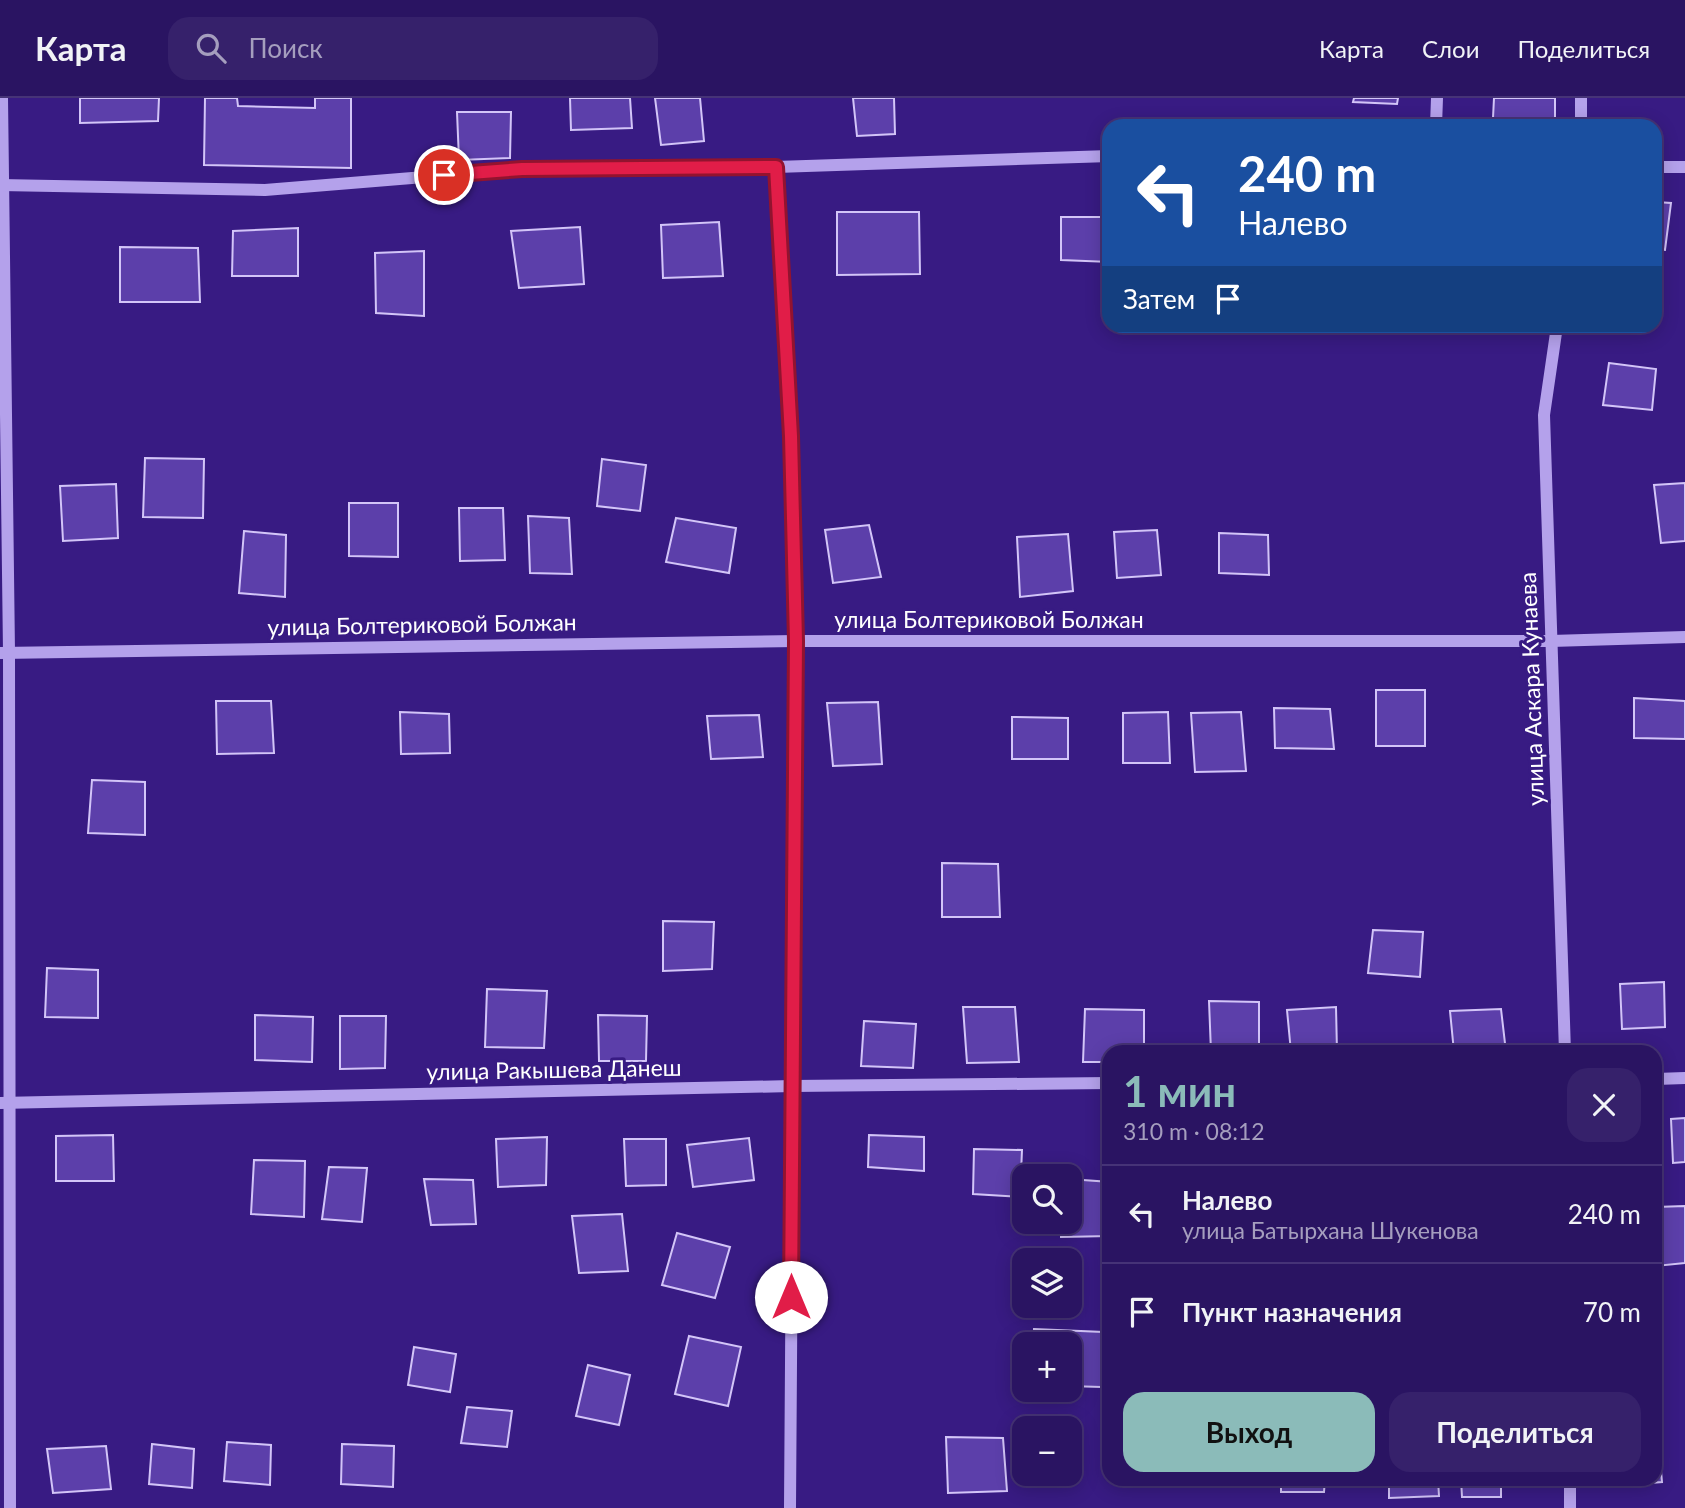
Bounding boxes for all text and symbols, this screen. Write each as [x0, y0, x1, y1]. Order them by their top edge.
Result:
search box [168, 17, 658, 80]
text: Карта [35, 28, 126, 68]
icon: search [192, 29, 230, 67]
text: Поиск [248, 32, 323, 64]
text: Карта [1319, 34, 1384, 63]
text: Слои [1422, 34, 1479, 63]
text: Поделиться [1517, 34, 1650, 63]
text: 240 m [1238, 144, 1376, 202]
pin [414, 145, 474, 205]
icon: left [1123, 147, 1214, 238]
icon: arrive [425, 156, 463, 194]
text: Налево [1238, 203, 1348, 242]
icon: arrive [1209, 280, 1247, 318]
text: Затем [1123, 283, 1195, 315]
street label: улица Аскара Кунаева [1513, 572, 1549, 806]
street label: улица Болтериковой Болжан [834, 605, 1144, 633]
street label: улица Болтериковой Болжан [267, 607, 577, 641]
street label: улица Ракышева Данеш [426, 1053, 682, 1085]
text: 1 мин [1123, 1066, 1236, 1116]
button: close [1567, 1068, 1641, 1142]
text: 310 m · 08:12 [1123, 1117, 1265, 1145]
map controls [1012, 1164, 1082, 1486]
button: search [1012, 1164, 1082, 1234]
text: Налево [1182, 1184, 1272, 1216]
icon: left [1123, 1195, 1161, 1233]
text: 240 m [1568, 1198, 1641, 1230]
text: улица Батырхана Шукенова [1182, 1216, 1479, 1244]
button: layers [1012, 1248, 1082, 1318]
position arrow [754, 1260, 828, 1334]
icon: arrive [1123, 1293, 1161, 1331]
text: Пункт назначения [1182, 1296, 1402, 1328]
text: 70 m [1583, 1296, 1641, 1328]
button: + [1012, 1332, 1082, 1402]
button: Выход [1123, 1392, 1375, 1472]
button: Поделиться [1389, 1392, 1641, 1472]
button: − [1012, 1416, 1082, 1486]

